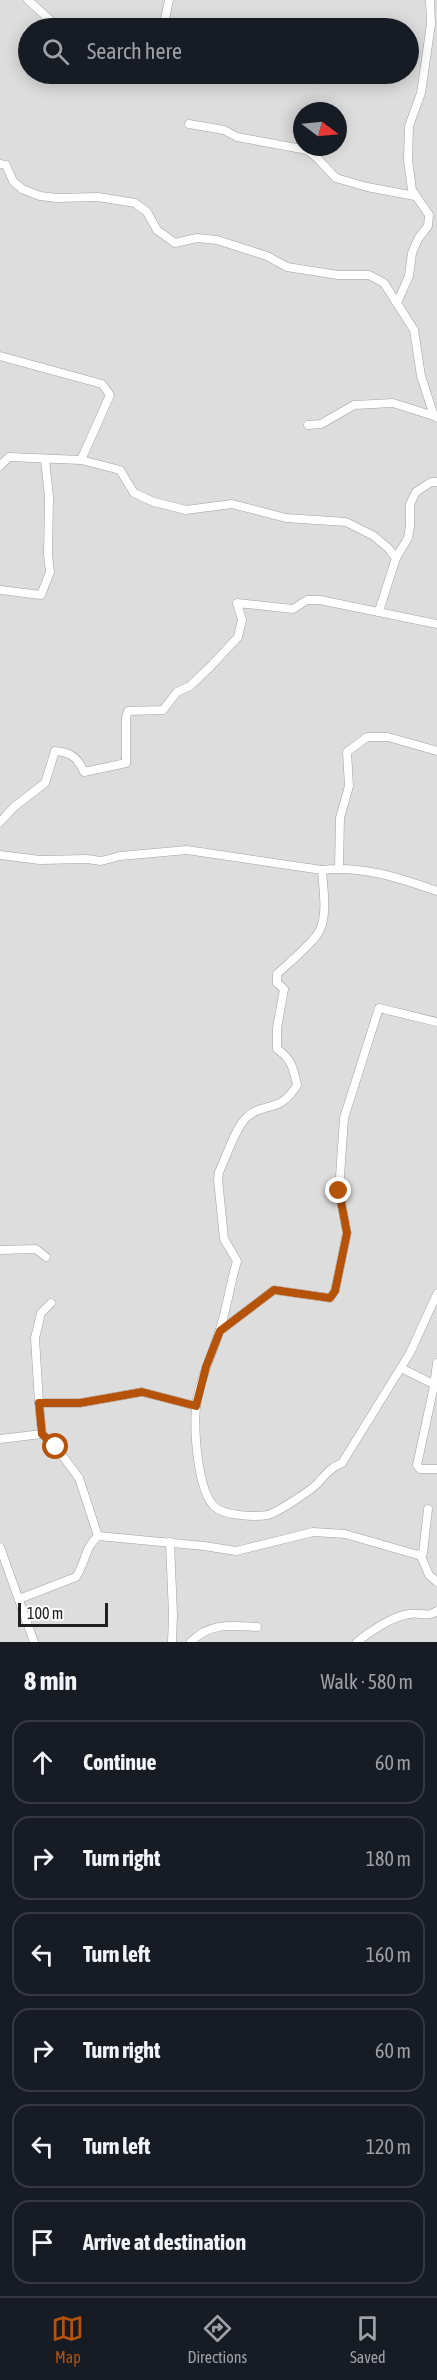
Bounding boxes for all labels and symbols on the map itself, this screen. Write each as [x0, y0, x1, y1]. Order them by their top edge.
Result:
north arrow [293, 102, 347, 156]
route end [325, 1177, 351, 1203]
route start [42, 1433, 68, 1459]
scale bar [18, 1600, 108, 1628]

